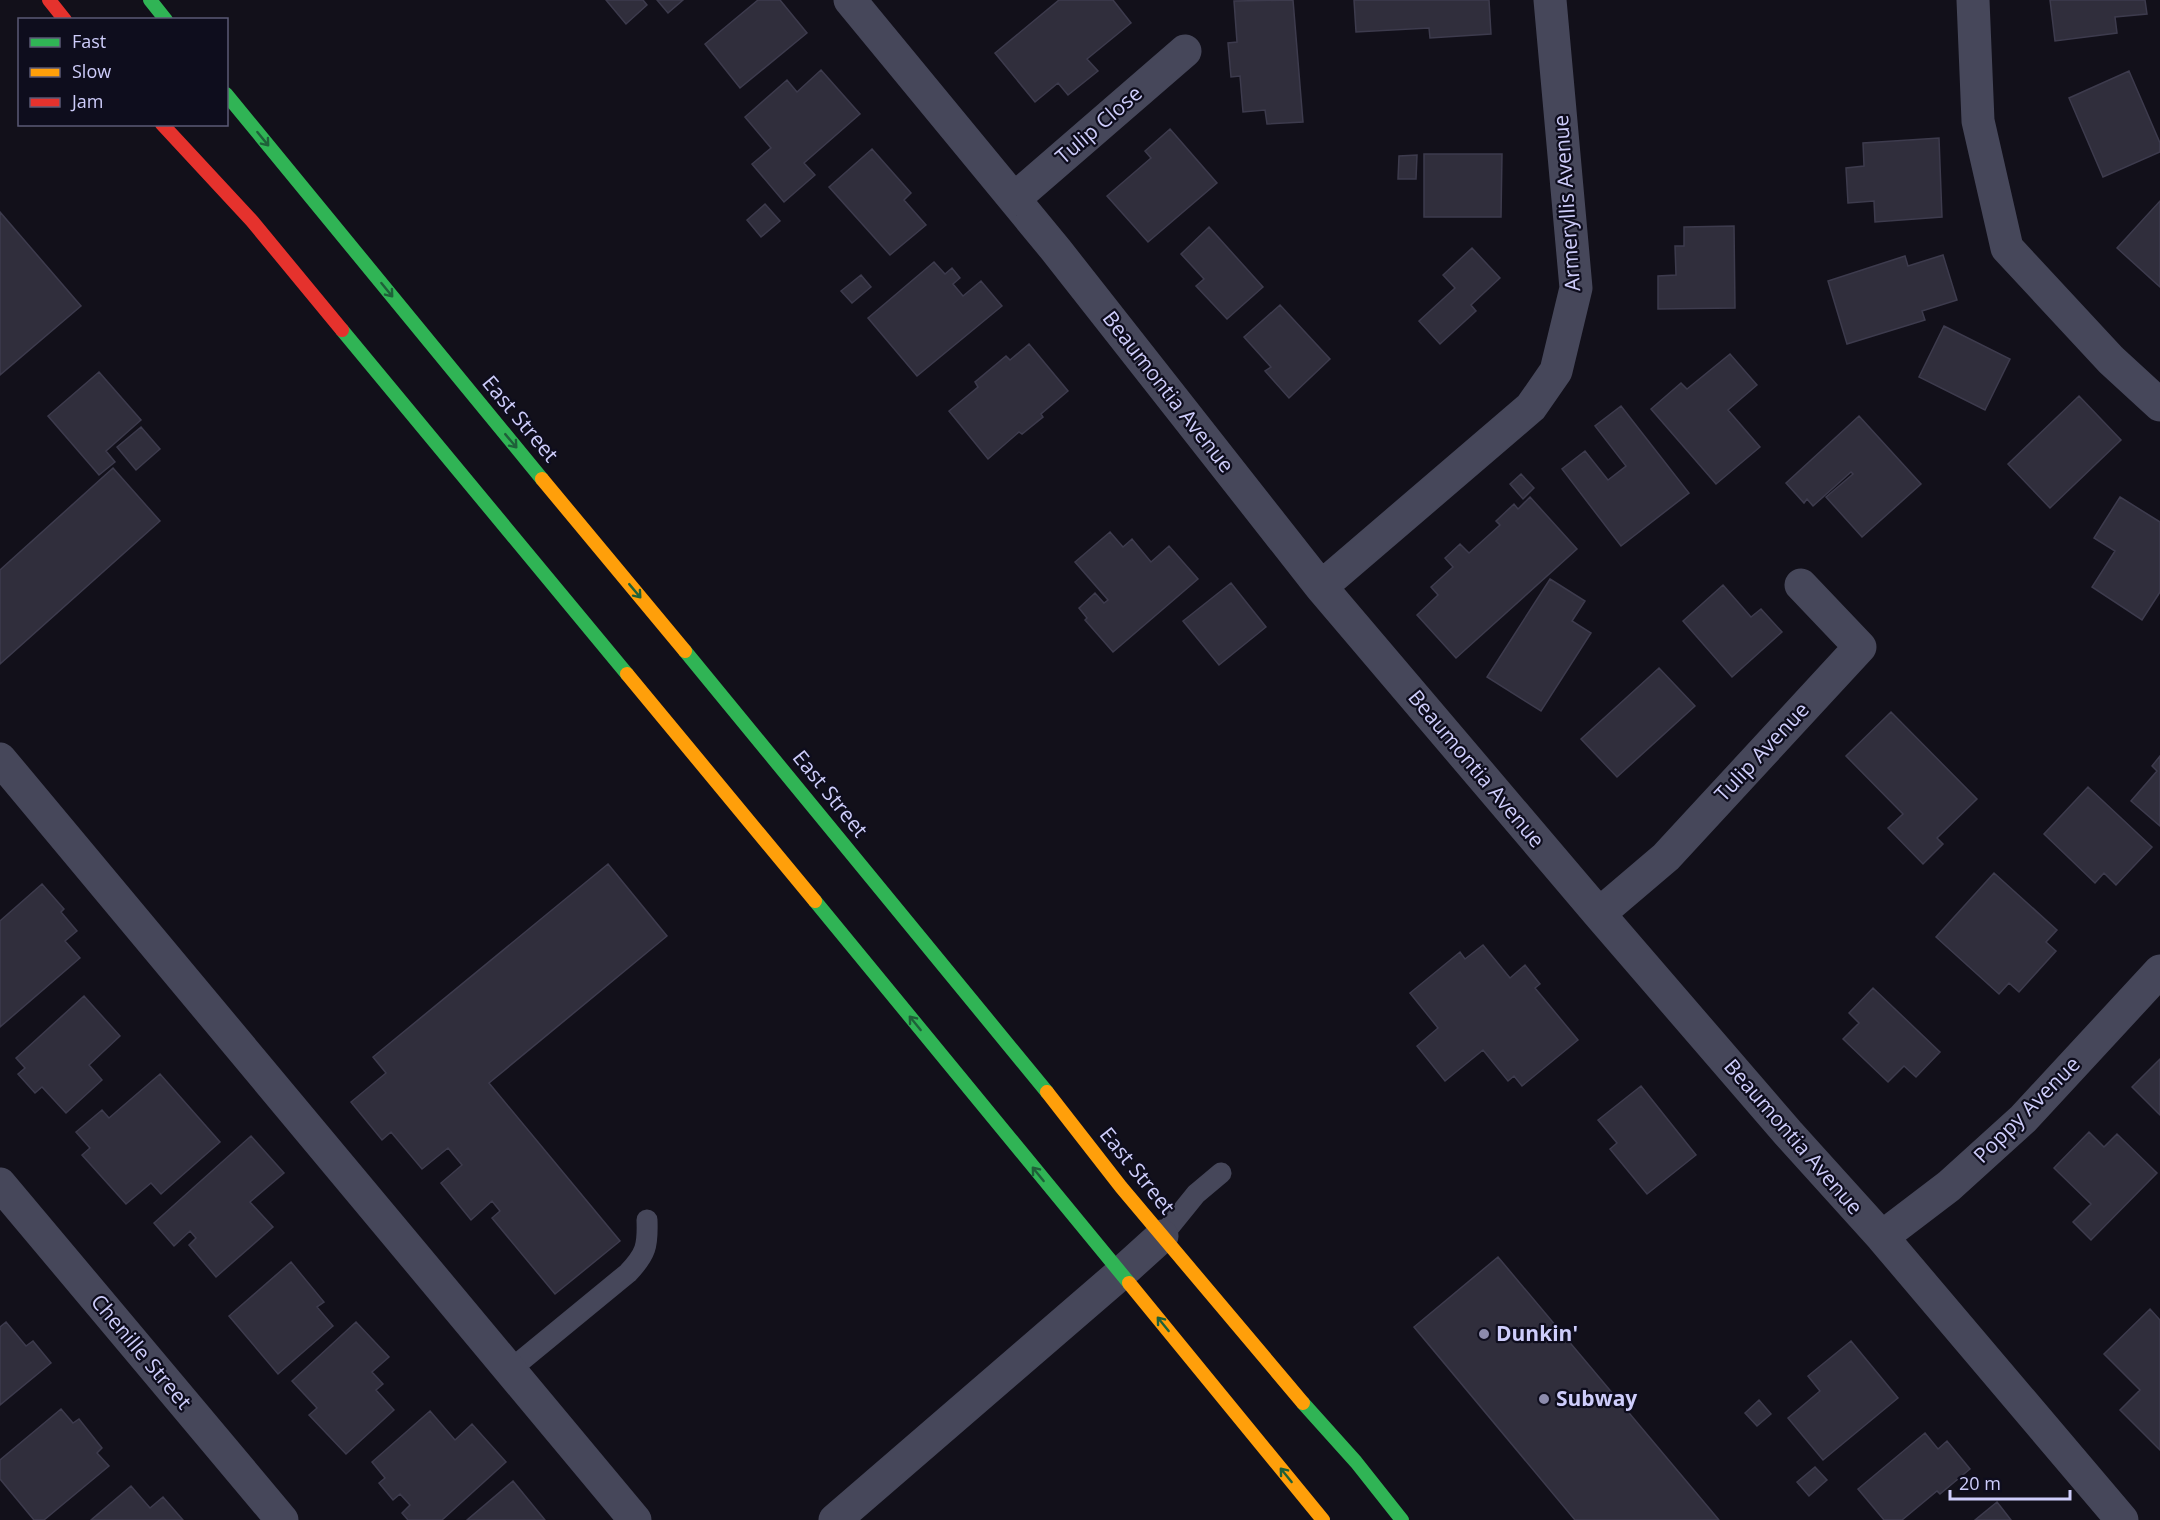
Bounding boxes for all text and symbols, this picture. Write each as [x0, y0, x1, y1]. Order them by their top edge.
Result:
legend [18, 18, 228, 126]
text: Fast [72, 29, 106, 53]
text: Slow [72, 59, 111, 83]
street label: Tulip Close [1049, 79, 1148, 170]
text: Jam [70, 89, 104, 113]
street label: Armeryllis Avenue [1546, 114, 1586, 292]
one-way arrow [257, 131, 270, 147]
one-way arrow [380, 282, 393, 298]
street label: Beaumontia Avenue [1097, 305, 1241, 478]
street label: East Street [476, 369, 565, 468]
one-way arrow [504, 432, 517, 448]
one-way arrow [629, 582, 642, 598]
street label: Beaumontia Avenue [1402, 684, 1551, 853]
street label: Tulip Avenue [1708, 696, 1815, 807]
street label: East Street [787, 744, 875, 843]
one-way arrow [908, 1016, 922, 1031]
street label: Poppy Avenue [1967, 1050, 2086, 1169]
street label: Beaumontia Avenue [1718, 1052, 1869, 1220]
street label: East Street [1094, 1121, 1182, 1220]
one-way arrow [1032, 1166, 1045, 1182]
street label: Chenille Street [85, 1288, 198, 1415]
one-way arrow [1157, 1316, 1170, 1332]
place label: Dunkin' [1496, 1319, 1578, 1347]
marker: Dunkin' [1477, 1327, 1491, 1341]
place label: Subway [1556, 1384, 1637, 1412]
marker: Subway [1537, 1392, 1551, 1406]
scale bar [1950, 1463, 2070, 1501]
one-way arrow [1280, 1467, 1293, 1483]
text: 20 m [1959, 1471, 2001, 1495]

